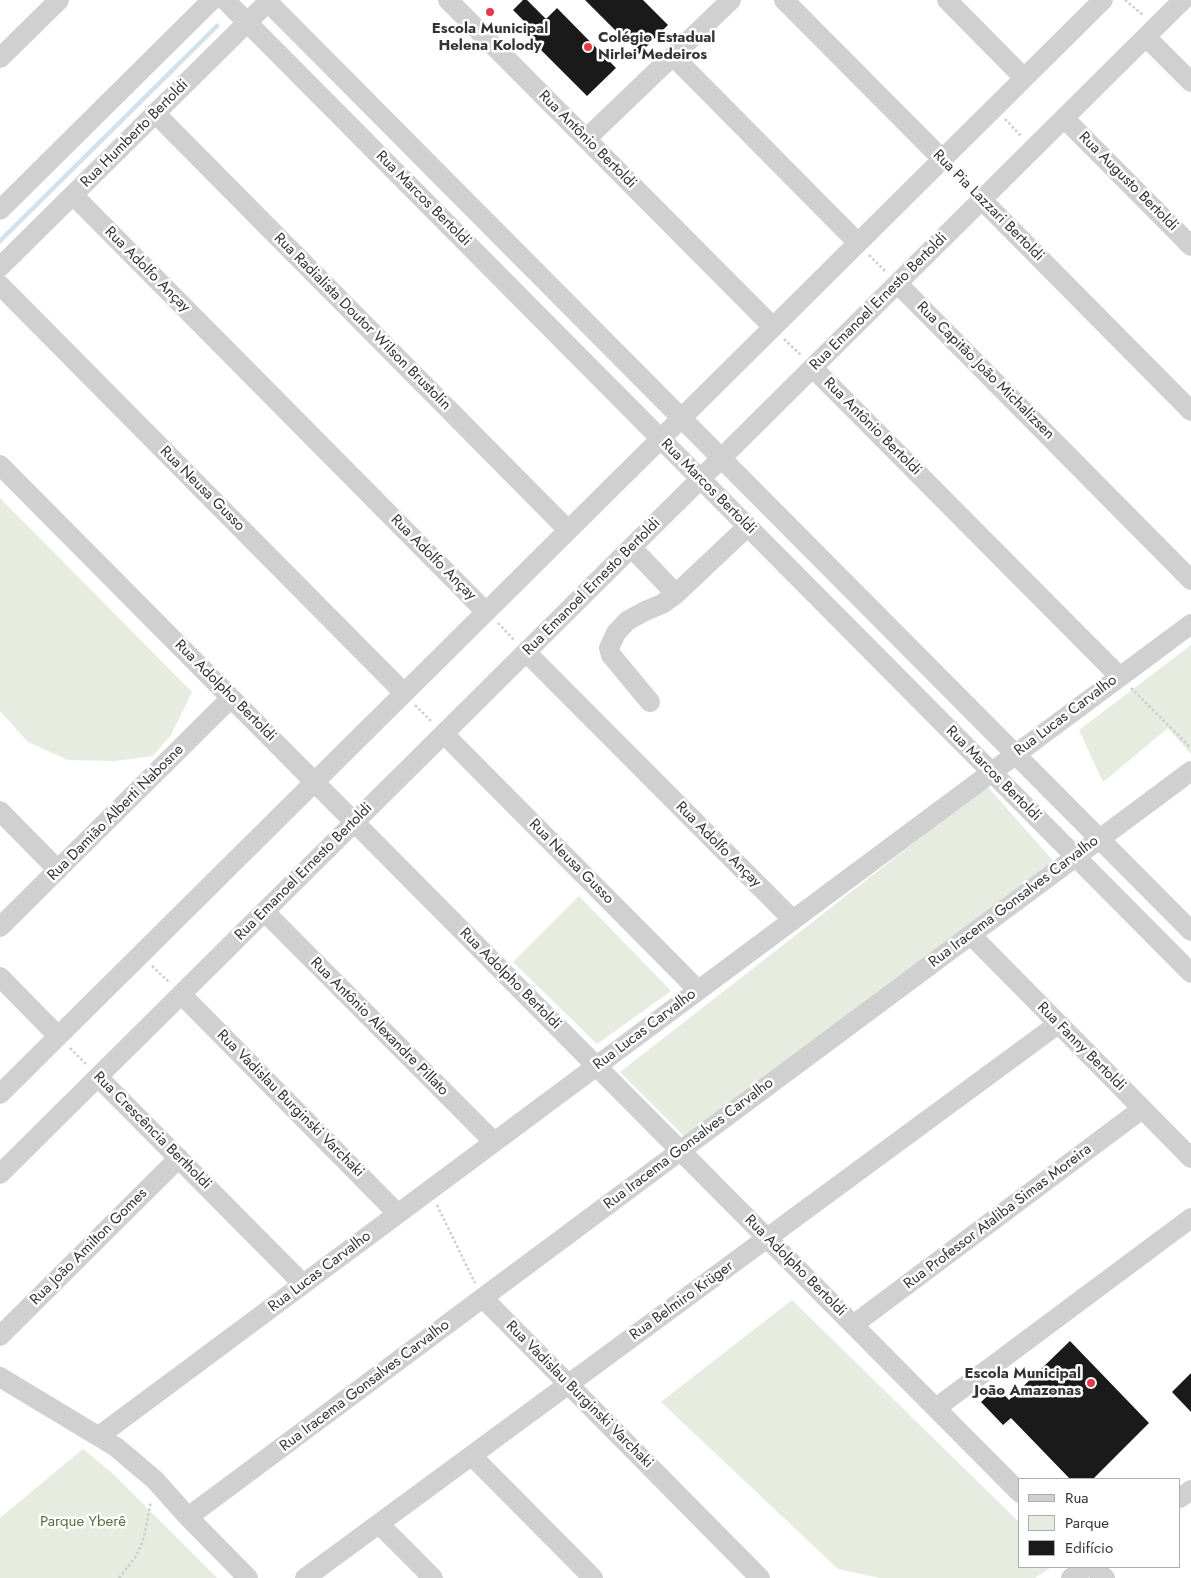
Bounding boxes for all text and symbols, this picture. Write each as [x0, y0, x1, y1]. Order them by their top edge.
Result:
marker: Escola Municipal Helena Kolody [484, 6, 496, 18]
place label: Escola Municipal Helena Kolody [432, 20, 548, 55]
place label: Colégio Estadual Nirlei Medeiros [598, 29, 715, 64]
marker: Colégio Estadual Nirlei Medeiros [582, 41, 594, 53]
street label: Rua Humberto Bertoldi [77, 76, 193, 192]
street label: Rua Antônio Bertoldi [534, 87, 640, 193]
street label: Rua Augusto Bertoldi [1075, 129, 1181, 235]
street label: Rua Pia Lazzari Bertoldi [929, 147, 1047, 265]
street label: Rua Marcos Bertoldi [372, 148, 474, 250]
street label: Rua Adolfo Ançay [100, 223, 194, 317]
street label: Rua Emanoel Ernesto Bertoldi [806, 229, 952, 375]
street label: Rua Radialista Doutor Wilson Brustolin [270, 230, 454, 414]
street label: Rua Capitão João Michalizsen [912, 298, 1058, 444]
street label: Rua Antônio Bertoldi [819, 374, 925, 480]
street label: Rua Marcos Bertoldi [657, 436, 759, 538]
street label: Rua Neusa Gusso [156, 443, 248, 535]
street label: Rua Adolfo Ançay [386, 511, 480, 605]
street label: Rua Emanoel Ernesto Bertoldi [519, 514, 665, 660]
street label: Rua Adolpho Bertoldi [171, 637, 279, 745]
street label: Rua Lucas Carvalho [1011, 672, 1121, 760]
street label: Rua Marcos Bertoldi [942, 723, 1044, 825]
street label: Rua Damião Alberti Nabosne [44, 741, 188, 885]
street label: Rua Adolfo Ançay [671, 798, 765, 892]
street label: Rua Emanoel Ernesto Bertoldi [231, 799, 377, 945]
street label: Rua Neusa Gusso [525, 816, 617, 908]
street label: Rua Iracema Gonsalves Carvalho [926, 832, 1102, 972]
street label: Rua Adolpho Bertoldi [456, 925, 564, 1033]
street label: Rua Antônio Alexandre Pillato [306, 954, 452, 1100]
street label: Rua Lucas Carvalho [590, 986, 700, 1074]
street label: Rua Fanny Bertoldi [1033, 999, 1129, 1095]
street label: Rua Vadislau Burginski Varchaki [213, 1027, 367, 1181]
street label: Rua Crescência Bertholdi [89, 1068, 215, 1194]
street label: Rua Iracema Gonsalves Carvalho [601, 1074, 777, 1214]
street label: Rua Professor Ataliba Simas Moreira [901, 1141, 1095, 1293]
street label: Rua João Amilton Gomes [27, 1185, 151, 1309]
street label: Rua Adolpho Bertoldi [741, 1212, 849, 1320]
street label: Rua Lucas Carvalho [265, 1228, 375, 1316]
street label: Rua Belmiro Krüger [627, 1257, 737, 1345]
street label: Rua Iracema Gonsalves Carvalho [277, 1316, 453, 1456]
street label: Rua Vadislau Burginski Varchaki [502, 1318, 656, 1472]
place label: Escola Municipal João Amazonas [965, 1365, 1081, 1400]
marker: Escola Municipal João Amazonas [1085, 1377, 1097, 1389]
legend [1018, 1478, 1181, 1568]
text: Rua [1065, 1487, 1089, 1509]
text: Parque [1065, 1512, 1109, 1534]
park label: Parque Yberê [40, 1513, 126, 1531]
text: Edifício [1065, 1537, 1113, 1559]

